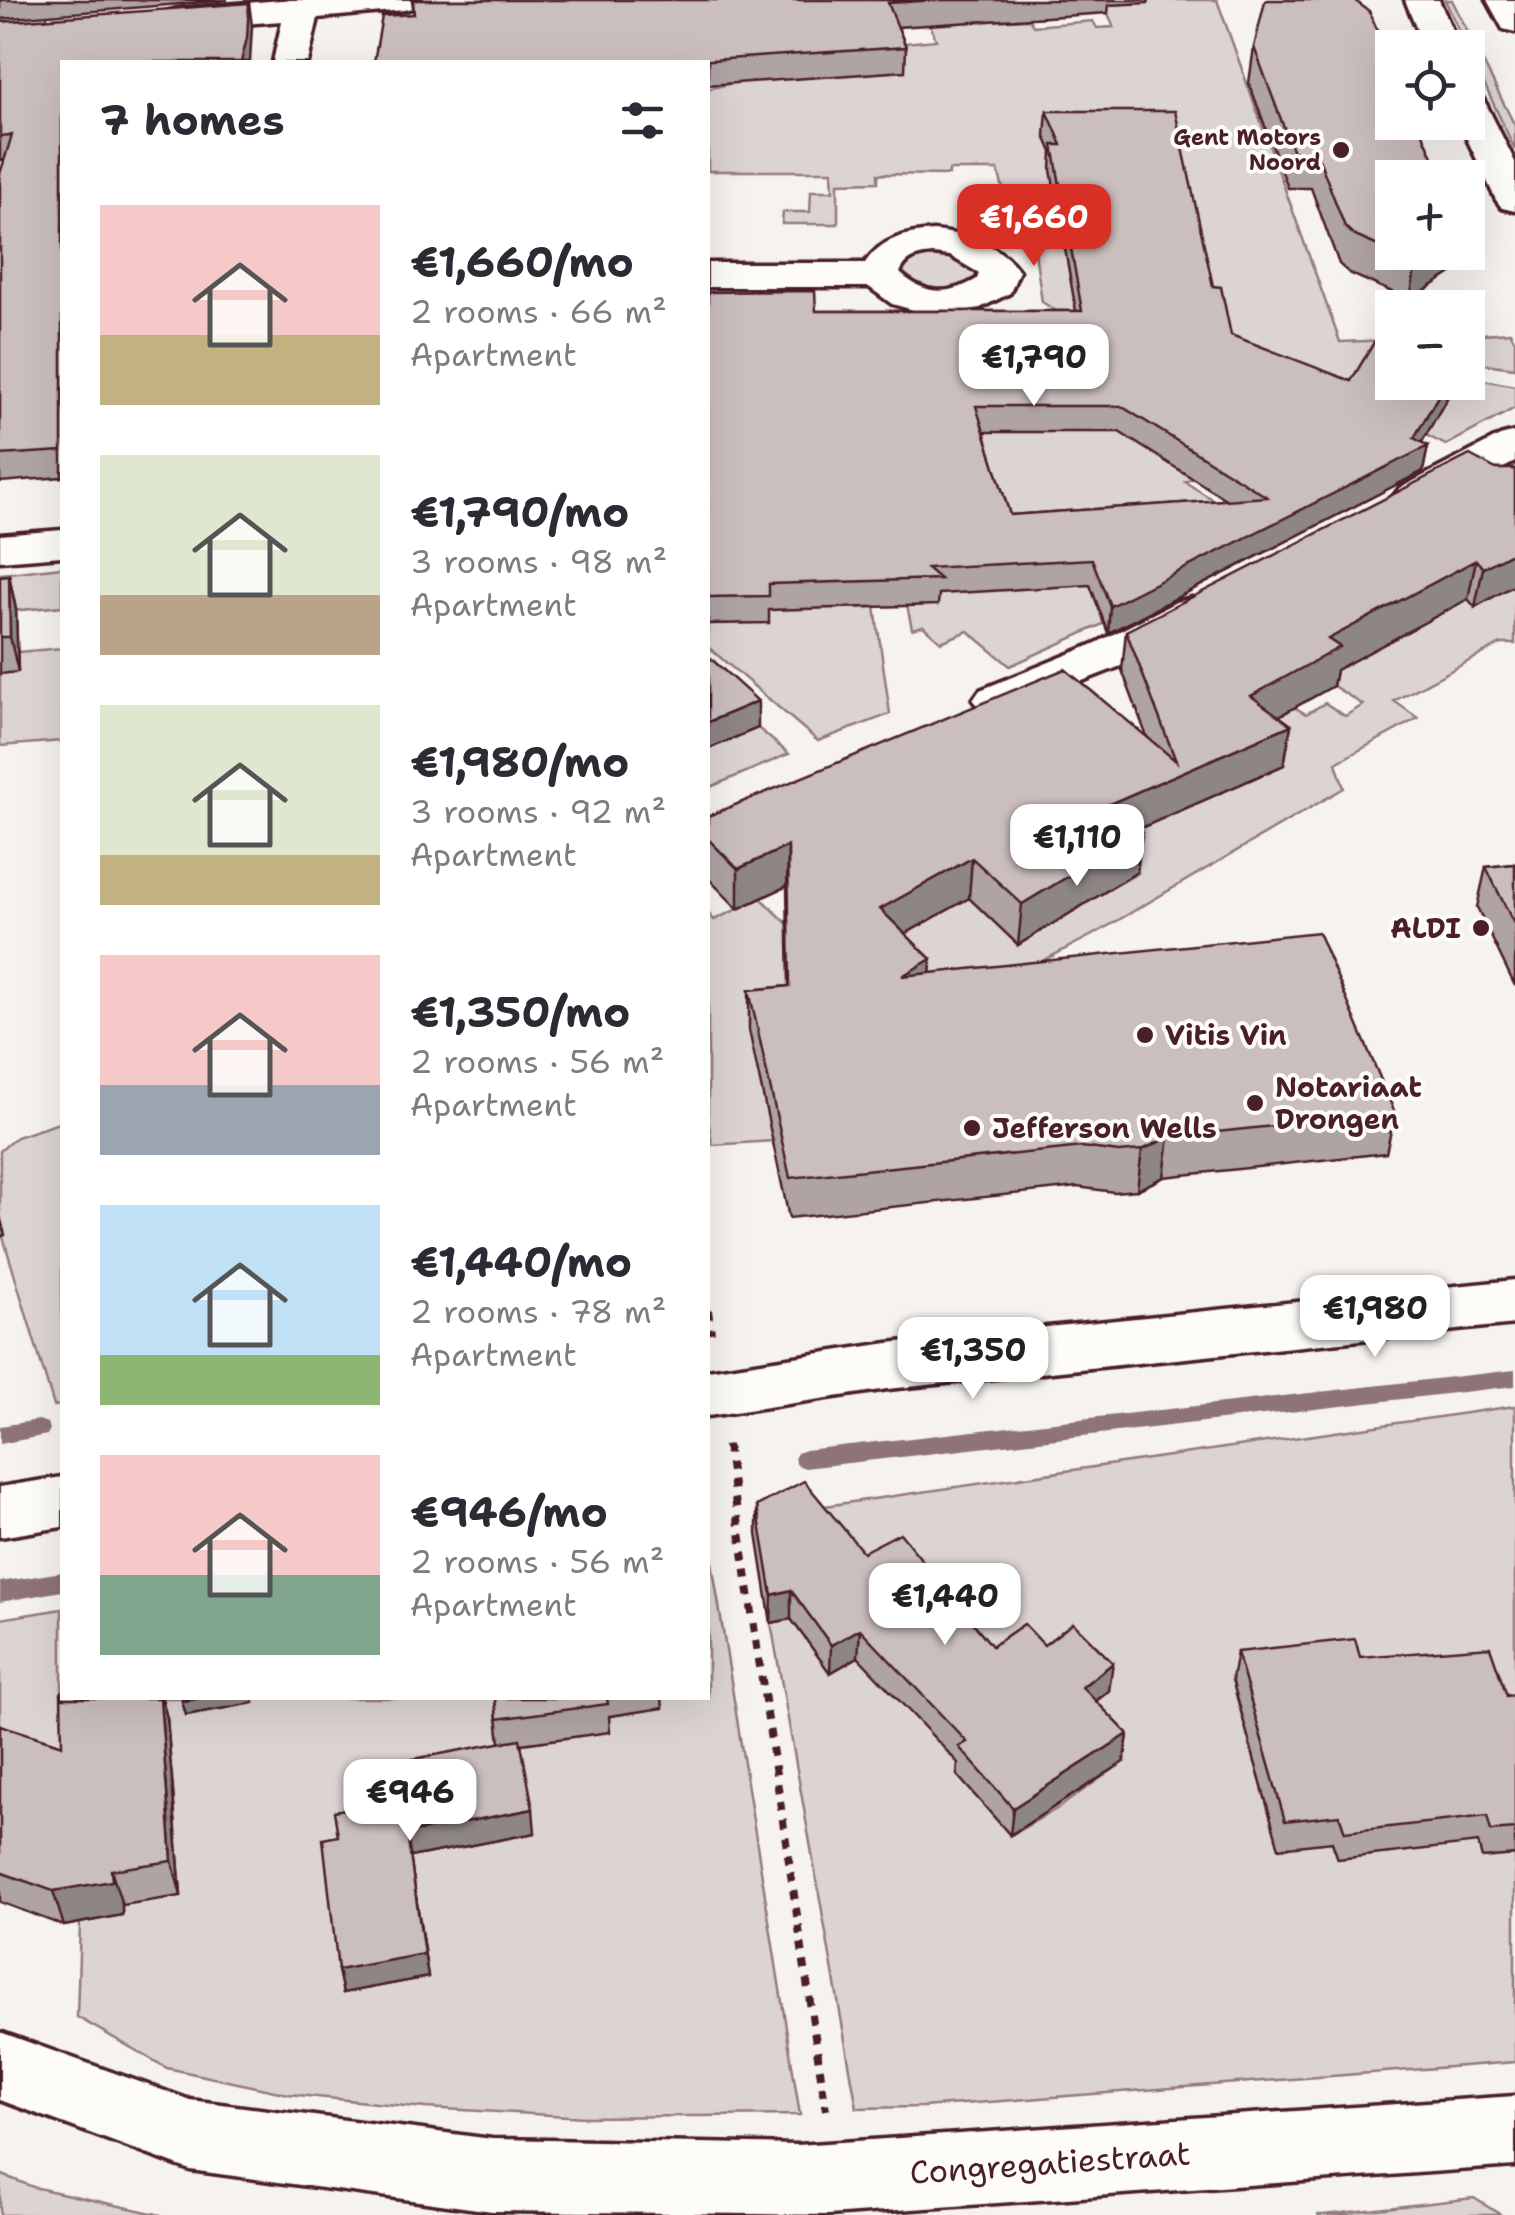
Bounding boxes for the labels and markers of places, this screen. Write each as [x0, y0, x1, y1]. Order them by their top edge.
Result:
place label: Gent Motors Noord [1173, 123, 1321, 177]
marker: Gent Motors Noord [1330, 139, 1352, 161]
pin: €1,660 [953, 184, 1115, 269]
pin: €1,790 [953, 324, 1115, 409]
pin: €1,110 [996, 804, 1158, 889]
place label: ALDI [1390, 909, 1461, 947]
marker: ALDI [1470, 917, 1492, 939]
place label: Vitis Vin [1165, 1016, 1287, 1054]
marker: Vitis Vin [1134, 1024, 1156, 1046]
place label: Notariaat Drongen [1275, 1068, 1422, 1138]
marker: Notariaat Drongen [1244, 1092, 1266, 1114]
place label: Jefferson Wells [992, 1109, 1217, 1147]
marker: Jefferson Wells [961, 1117, 983, 1139]
pin: €1,980 [1294, 1275, 1456, 1360]
pin: €1,350 [892, 1317, 1054, 1402]
pin: €1,440 [864, 1563, 1026, 1648]
pin: €946 [351, 1759, 469, 1844]

